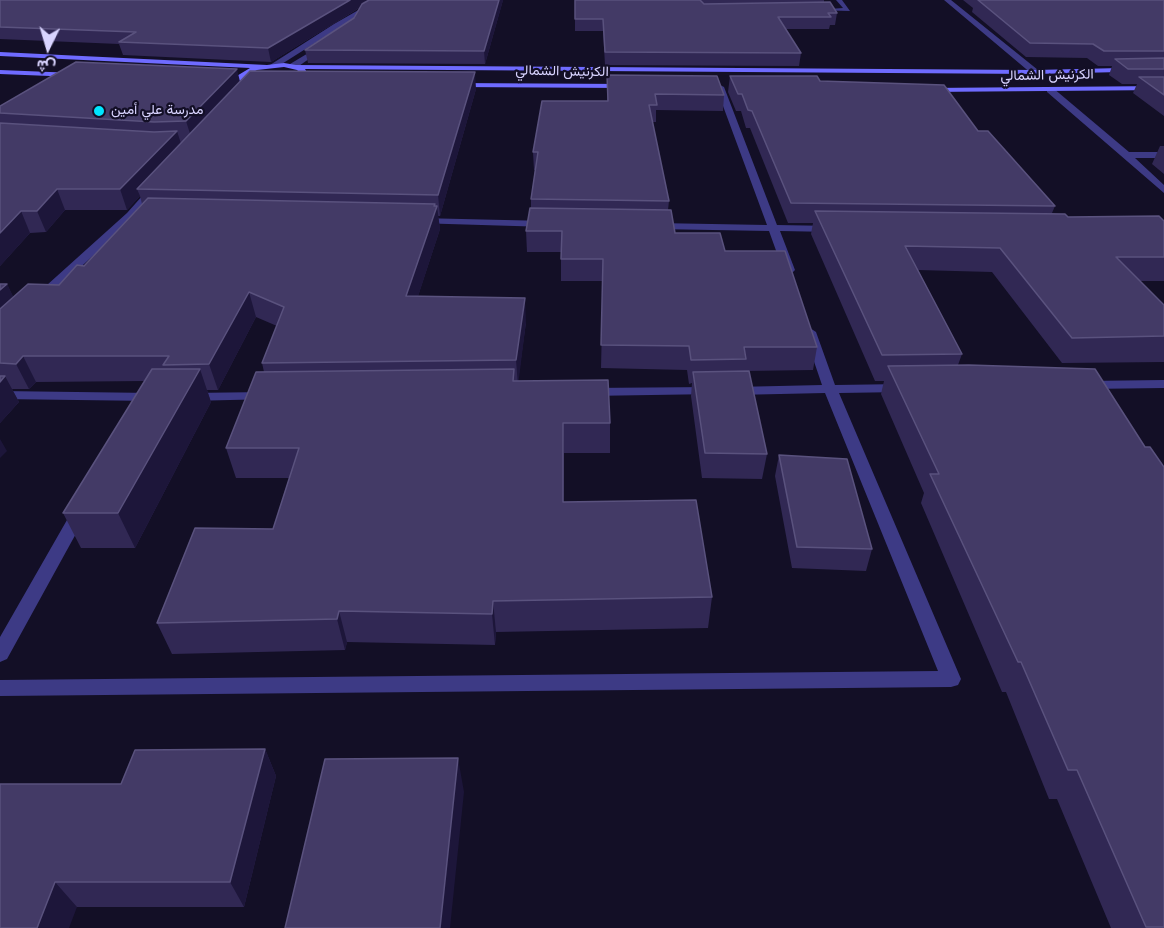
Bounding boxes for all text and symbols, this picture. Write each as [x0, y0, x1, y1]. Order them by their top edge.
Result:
north arrow [18, 18, 78, 78]
text: ش [36, 54, 57, 79]
street label: الكرنيش الشمالي [515, 63, 609, 81]
street label: الكرنيش الشمالي [1000, 67, 1094, 85]
place label: مدرسة علي أمين [111, 103, 204, 119]
marker: مدرسة علي أمين [92, 104, 106, 118]

